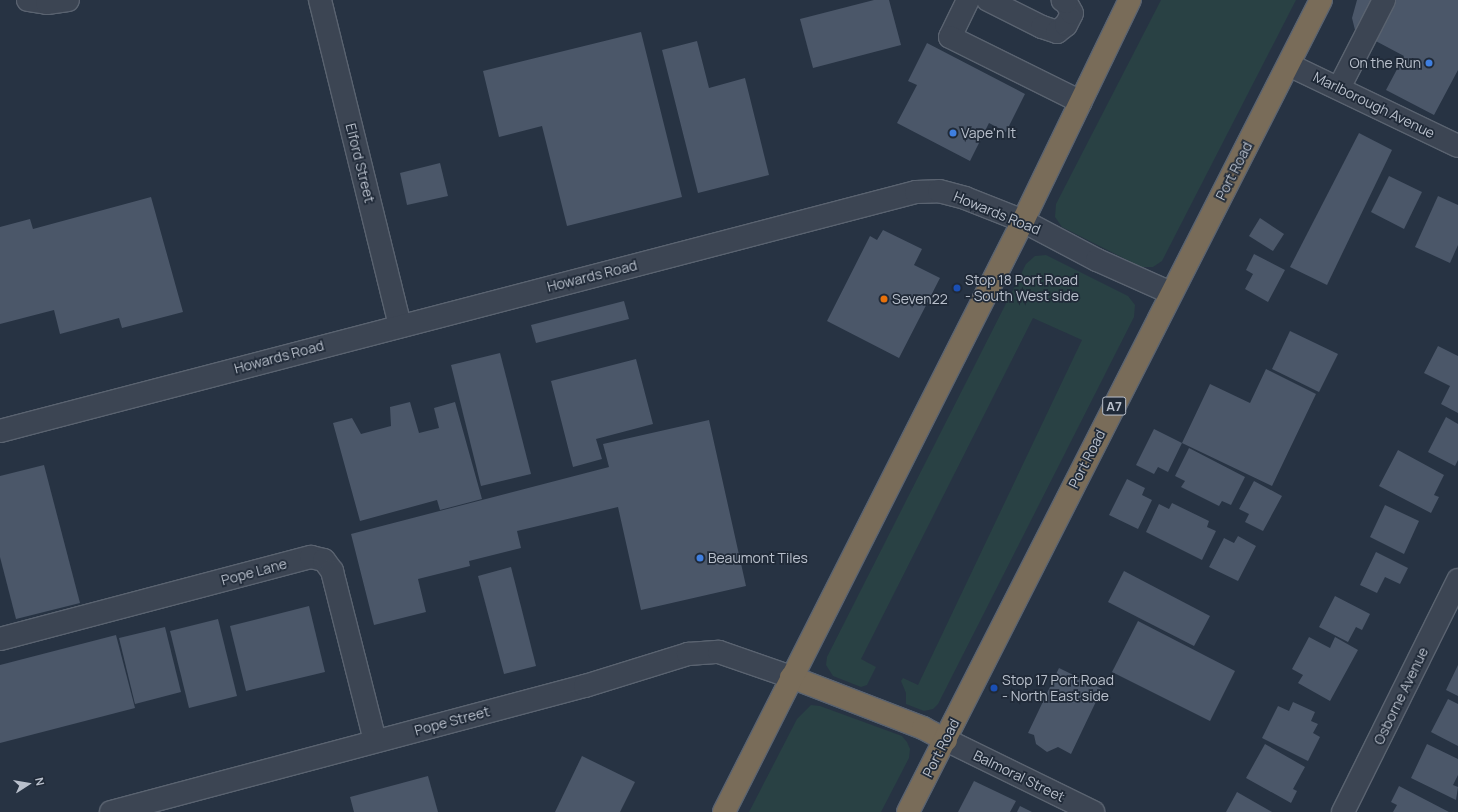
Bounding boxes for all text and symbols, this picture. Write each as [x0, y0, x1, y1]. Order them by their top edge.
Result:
place label: On the Run [1349, 55, 1421, 71]
marker: On the Run [1424, 58, 1434, 68]
street label: Marlborough Avenue [1310, 68, 1438, 142]
street label: Elford Street [342, 122, 378, 204]
place label: Vape'n It [961, 125, 1016, 141]
marker: Vape'n It [948, 128, 958, 138]
street label: Port Road [1212, 139, 1256, 203]
street label: Howards Road [951, 188, 1043, 238]
street label: Howards Road [545, 257, 639, 295]
place label: Stop 18 Port Road - South West side [965, 272, 1079, 304]
marker: Stop 18 Port Road - South West side [952, 283, 962, 293]
place label: Seven22 [892, 291, 948, 307]
marker: Seven22 [879, 294, 889, 304]
street label: Howards Road [232, 337, 326, 377]
road number: A7 [1102, 395, 1126, 417]
street label: Port Road [1065, 427, 1109, 491]
place label: Beaumont Tiles [708, 550, 808, 566]
marker: Beaumont Tiles [695, 553, 705, 563]
street label: Pope Lane [219, 555, 289, 589]
street label: Osborne Avenue [1370, 645, 1432, 747]
place label: Stop 17 Port Road - North East side [1002, 672, 1114, 704]
marker: Stop 17 Port Road - North East side [989, 683, 999, 693]
street label: Pope Street [413, 703, 491, 739]
street label: Port Road [919, 716, 963, 780]
street label: Balmoral Street [971, 747, 1067, 805]
north arrow [8, 764, 48, 804]
text: N [32, 776, 48, 787]

